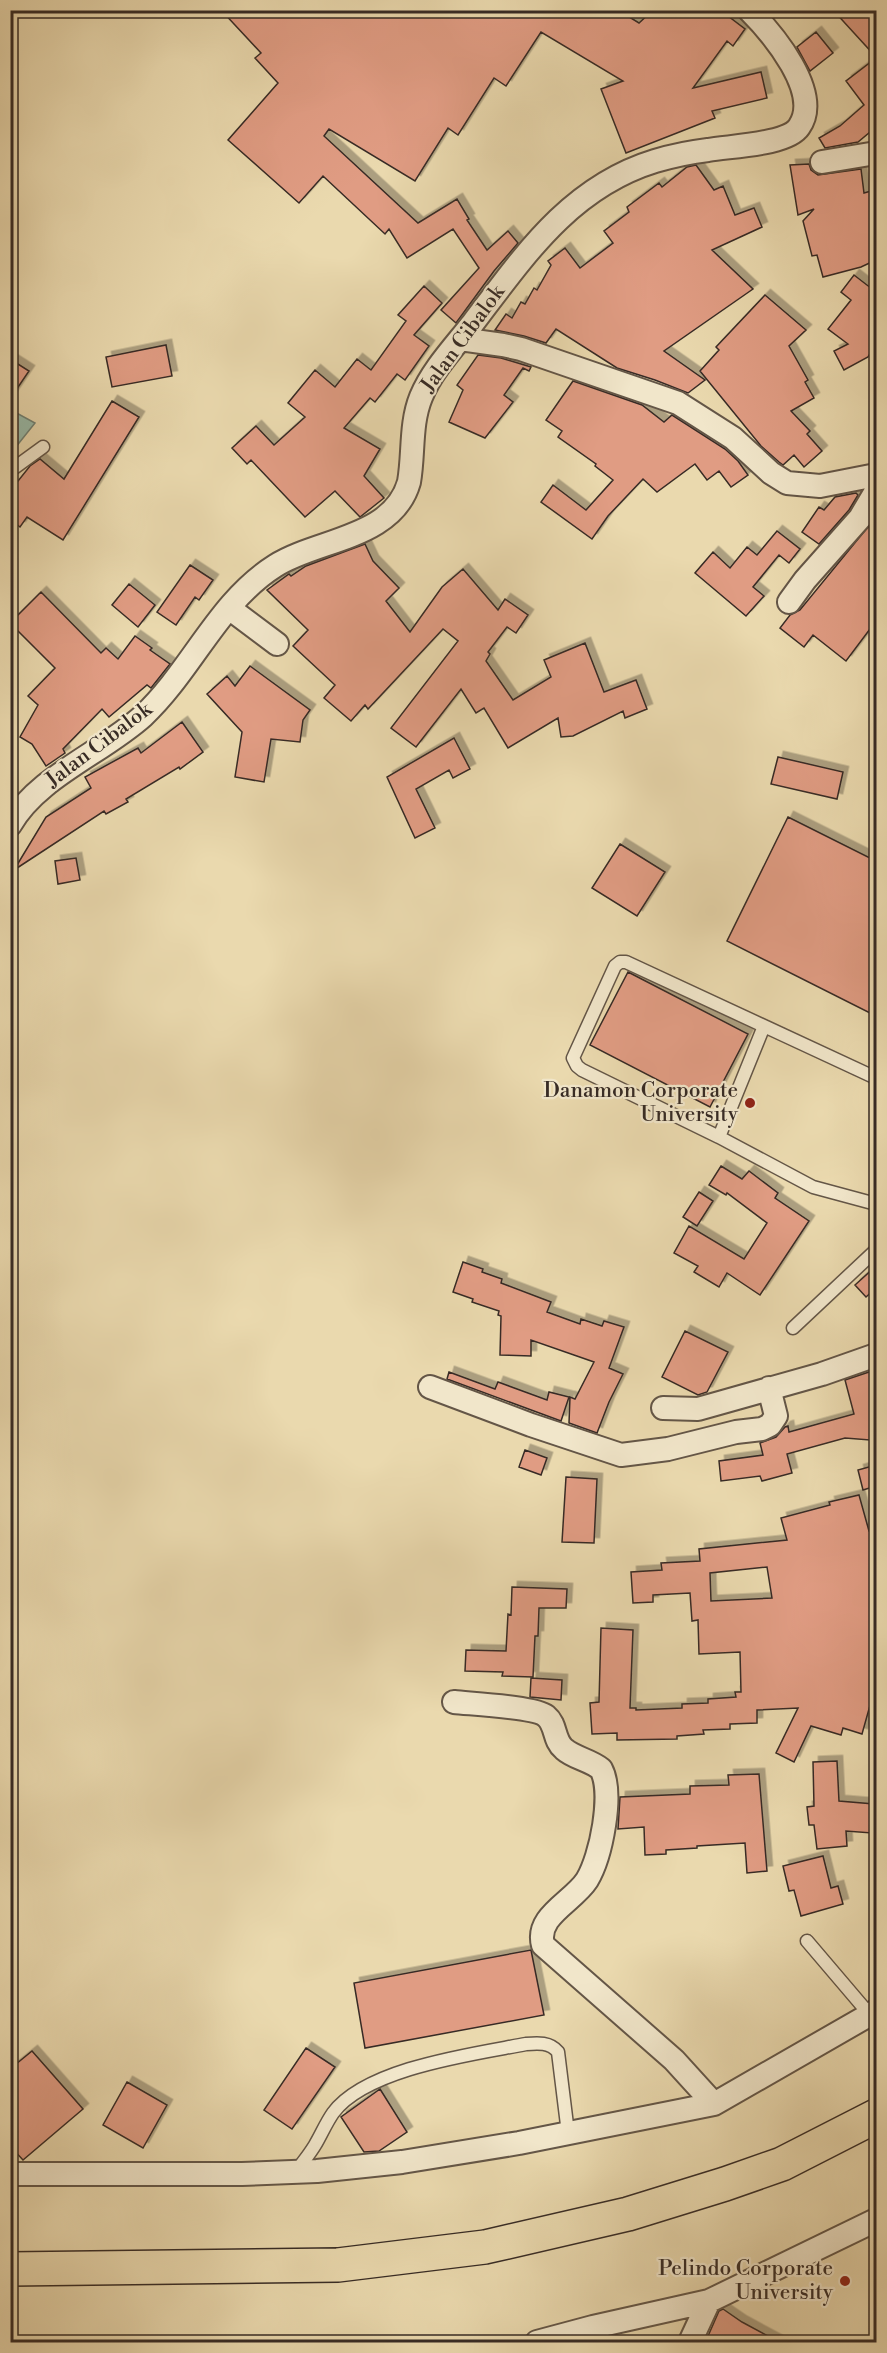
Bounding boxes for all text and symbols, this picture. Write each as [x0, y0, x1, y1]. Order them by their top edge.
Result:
street label: Jalan Cibalok [415, 279, 511, 398]
street label: Jalan Cibalok [40, 696, 158, 794]
place label: Danamon Corporate University [544, 1078, 739, 1128]
marker: Danamon Corporate University [743, 1096, 757, 1110]
place label: Pelindo Corporate University [658, 2256, 834, 2306]
marker: Pelindo Corporate University [838, 2274, 852, 2288]

